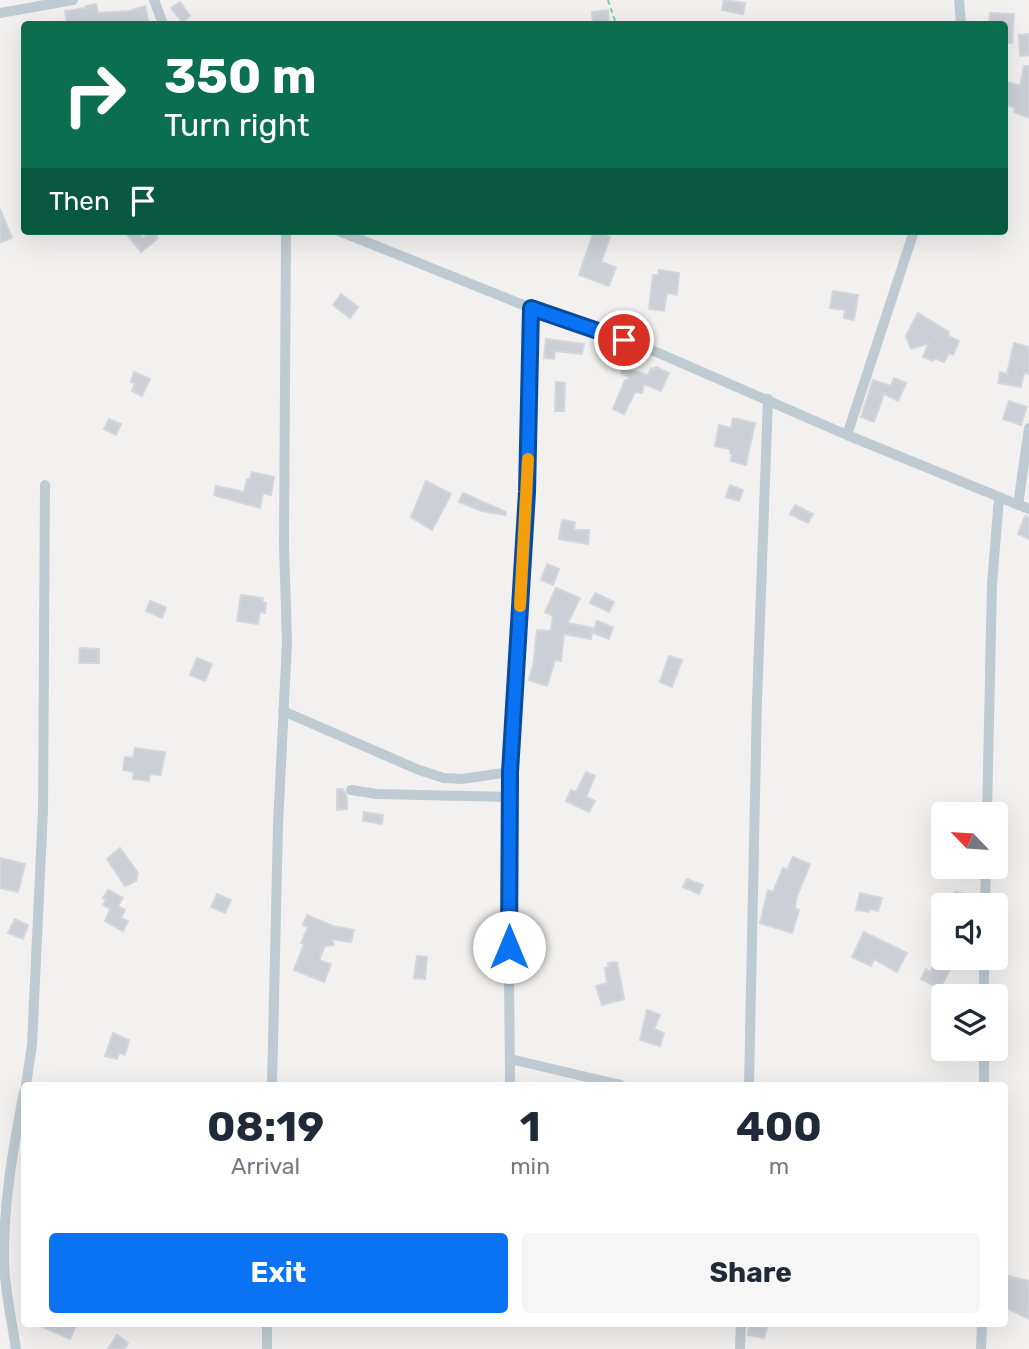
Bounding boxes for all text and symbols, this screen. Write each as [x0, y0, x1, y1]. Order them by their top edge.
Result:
text: 350 m [164, 47, 317, 105]
icon: right [49, 49, 140, 140]
text: Turn right [164, 106, 309, 144]
icon: arrive [124, 182, 162, 220]
text: Then [49, 186, 110, 217]
pin [594, 310, 654, 370]
icon: arrive [605, 321, 643, 359]
north arrow [931, 802, 1008, 878]
map controls [931, 802, 1008, 1061]
button: sound [931, 893, 1008, 970]
position arrow [472, 910, 546, 984]
button: layers [931, 984, 1008, 1061]
text: 08:19 [207, 1102, 324, 1152]
text: 1 [520, 1102, 541, 1152]
text: 400 [736, 1102, 822, 1152]
text: Arrival [231, 1152, 300, 1180]
text: min [510, 1152, 550, 1180]
text: m [769, 1152, 789, 1180]
button: Exit [49, 1233, 508, 1313]
button: Share [522, 1233, 980, 1313]

